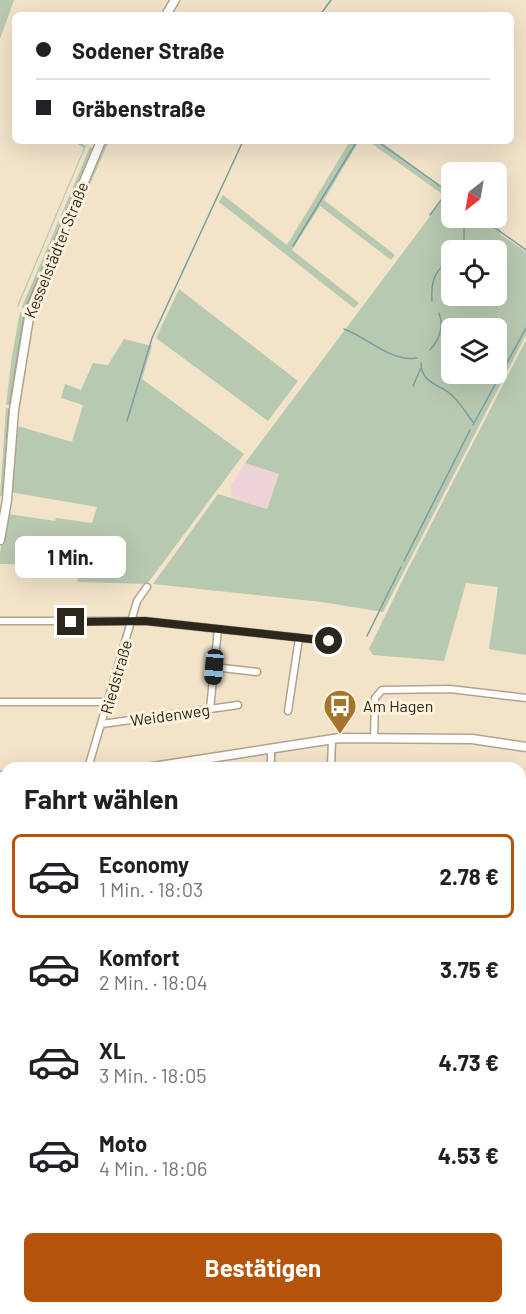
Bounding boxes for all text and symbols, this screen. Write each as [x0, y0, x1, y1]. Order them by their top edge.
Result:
text: Sodener Straße [72, 37, 225, 63]
text: Gräbenstraße [72, 95, 206, 121]
north arrow [441, 162, 507, 228]
map controls [441, 162, 507, 384]
street label: Kesselstädter Straße [20, 179, 92, 321]
button: locate [441, 240, 507, 306]
button: layers [441, 318, 507, 384]
callout: 1 Min. [16, 535, 127, 577]
text: 1 Min. [47, 545, 94, 569]
route end [57, 608, 84, 635]
route start [315, 627, 342, 654]
street label: Riedstraße [96, 638, 135, 716]
car [203, 648, 225, 686]
bus stop icon: Am Hagen [322, 688, 358, 735]
place label: Am Hagen [363, 696, 434, 715]
street label: Weidenweg [129, 700, 211, 729]
text: Fahrt wählen [24, 782, 179, 814]
icon: car [27, 849, 81, 903]
text: Economy [99, 851, 189, 877]
text: 2.78 € [440, 863, 499, 889]
text: 1 Min. · 18:03 [99, 877, 203, 901]
icon: car [27, 942, 81, 996]
text: Komfort [99, 944, 180, 970]
text: 3.75 € [440, 956, 499, 982]
text: 2 Min. · 18:04 [99, 970, 208, 994]
icon: car [27, 1035, 81, 1089]
text: XL [99, 1037, 125, 1063]
text: 4.73 € [439, 1049, 499, 1075]
text: 3 Min. · 18:05 [99, 1063, 207, 1087]
icon: car [27, 1128, 81, 1182]
text: Moto [99, 1130, 147, 1156]
text: 4.53 € [438, 1142, 499, 1168]
text: 4 Min. · 18:06 [99, 1156, 207, 1180]
button: Bestätigen [24, 1233, 502, 1302]

